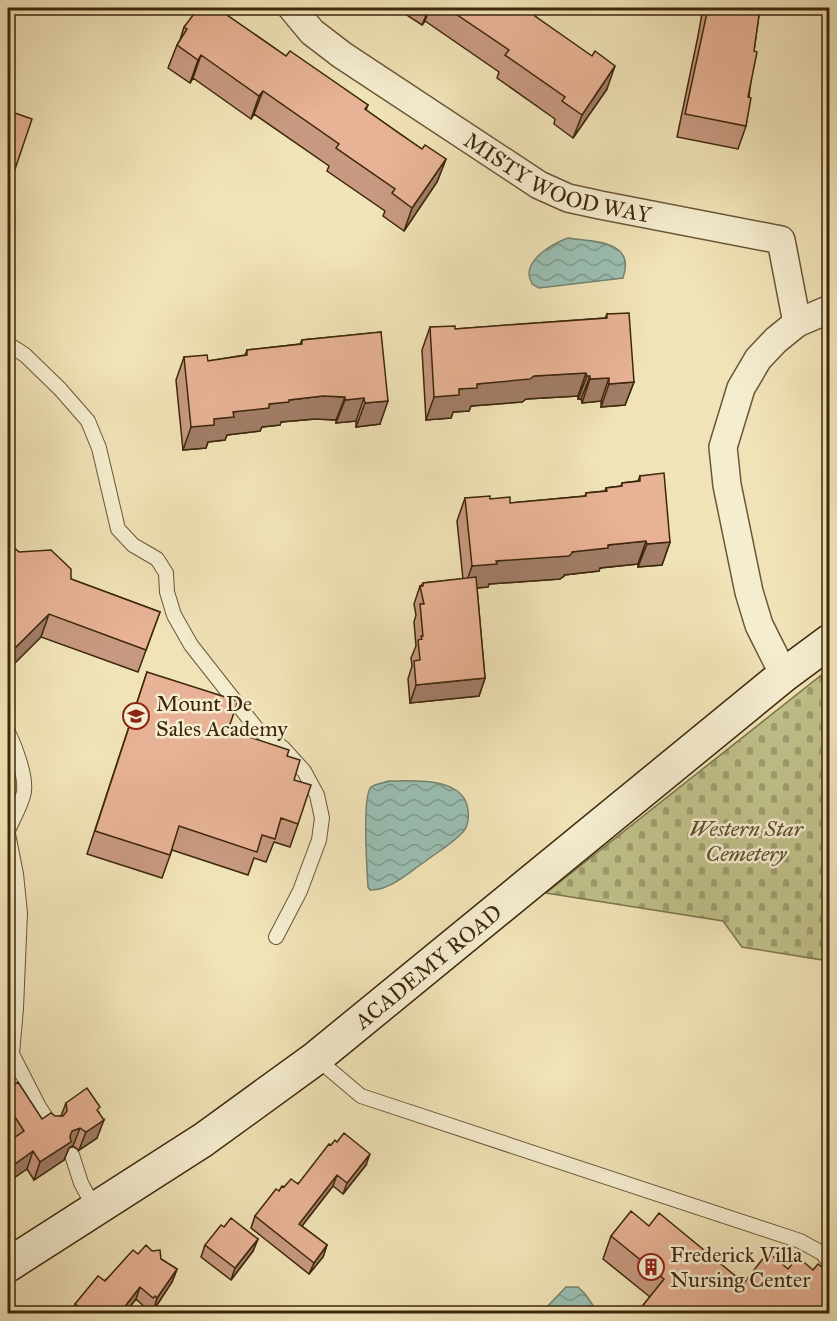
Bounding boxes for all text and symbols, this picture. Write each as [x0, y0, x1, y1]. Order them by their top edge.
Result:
street label: MISTY WOOD WAY [459, 126, 654, 228]
place label: Mount De Sales Academy [156, 690, 288, 742]
school or university icon: Mount De Sales Academy [121, 701, 151, 731]
park label: Western Star Cemetery [689, 815, 805, 867]
street label: ACADEMY ROAD [348, 898, 507, 1035]
place label: Frederick Villa Nursing Center [670, 1241, 811, 1293]
building icon: Frederick Villa Nursing Center [636, 1252, 666, 1282]

